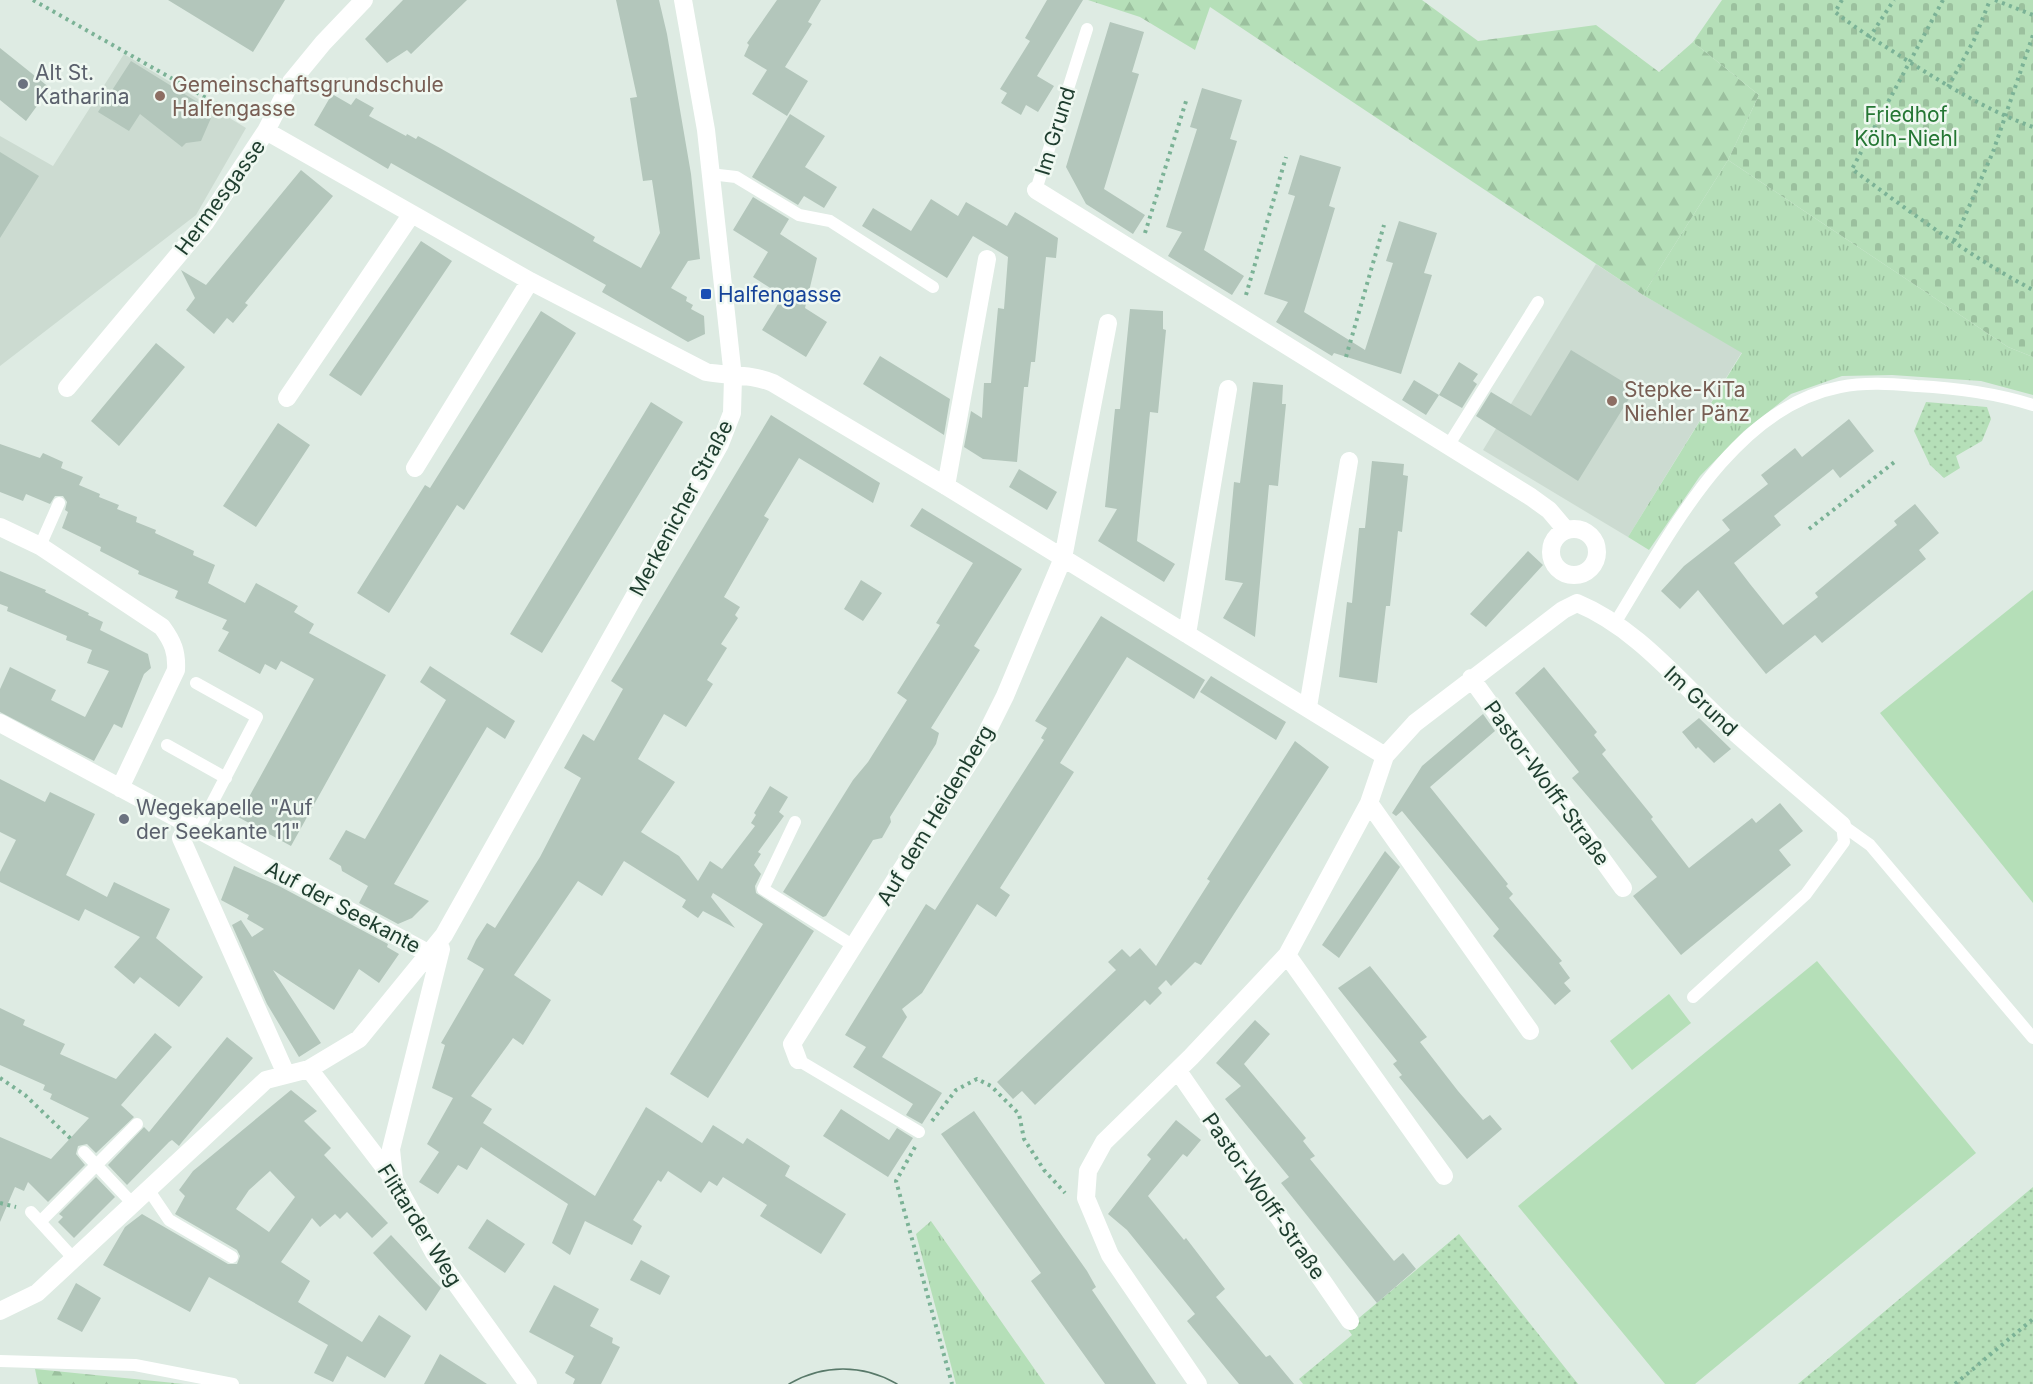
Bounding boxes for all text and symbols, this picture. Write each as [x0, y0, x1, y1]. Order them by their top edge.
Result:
place label: Alt St. Katharina [35, 60, 130, 109]
place label: Gemeinschaftsgrundschule Halfengasse [172, 72, 444, 121]
marker: Alt St. Katharina [16, 77, 30, 91]
street label: Im Grund [1030, 84, 1080, 178]
marker: Gemeinschaftsgrundschule Halfengasse [153, 89, 167, 103]
park label: Friedhof Köln-Niehl [1854, 102, 1958, 151]
street label: Hermesgasse [170, 134, 270, 260]
place label: Halfengasse [718, 282, 841, 307]
marker: Halfengasse [699, 287, 713, 301]
place label: Stepke-KiTa Niehler Pänz [1624, 377, 1750, 426]
marker: Stepke-KiTa Niehler Pänz [1605, 394, 1619, 408]
street label: Merkenicher Straße [624, 416, 738, 600]
street label: Im Grund [1659, 661, 1743, 741]
street label: Pastor-Wolff-Straße [1479, 696, 1615, 870]
street label: Auf dem Heidenberg [871, 720, 999, 910]
place label: Wegekapelle "Auf der Seekante 11" [136, 795, 313, 844]
marker: Wegekapelle "Auf der Seekante 11" [117, 812, 131, 826]
street label: Auf der Seekante [261, 856, 425, 958]
street label: Pastor-Wolff-Straße [1197, 1108, 1331, 1284]
street label: Flittarder Weg [373, 1159, 467, 1291]

